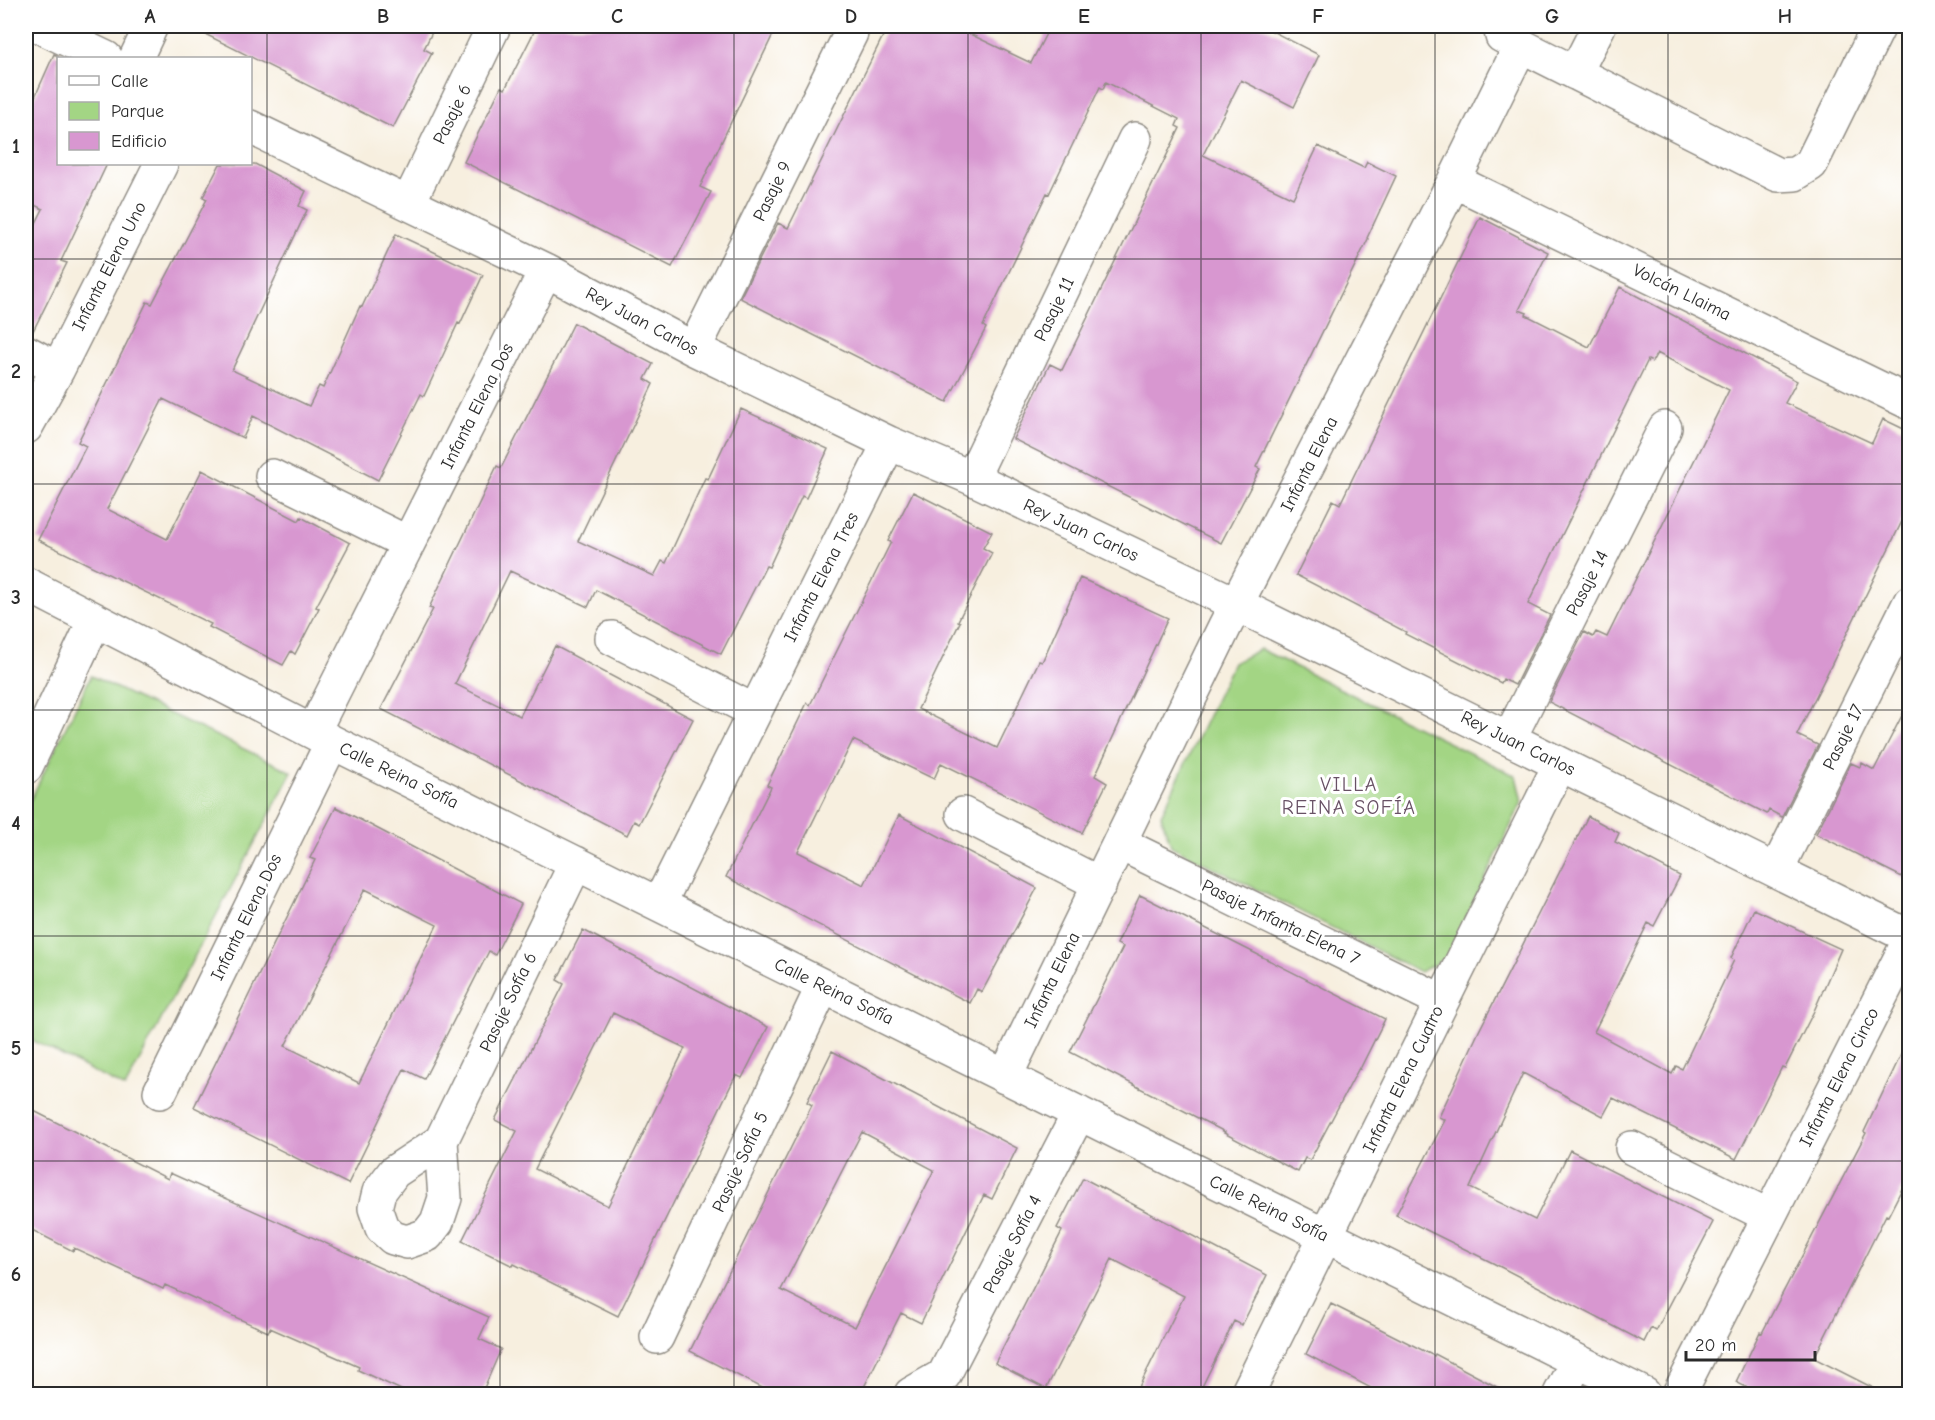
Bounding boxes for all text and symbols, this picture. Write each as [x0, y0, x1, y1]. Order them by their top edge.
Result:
text: A [144, 5, 156, 28]
text: B [377, 5, 389, 28]
text: C [611, 5, 623, 28]
text: D [845, 5, 857, 28]
text: E [1078, 5, 1090, 28]
text: F [1312, 5, 1324, 28]
text: G [1545, 5, 1559, 28]
text: H [1778, 5, 1792, 28]
legend [57, 57, 252, 165]
text: Calle [111, 71, 148, 92]
street label: Pasaje 6 [429, 81, 476, 148]
text: Parque [111, 101, 164, 122]
text: Edificio [111, 131, 167, 152]
text: 1 [12, 135, 20, 158]
street label: Pasaje 9 [749, 158, 796, 225]
street label: Infanta Elena Uno [68, 198, 151, 334]
street label: Volcán Llaima [1629, 260, 1734, 325]
street label: Pasaje 11 [1030, 274, 1079, 345]
street label: Rey Juan Carlos [582, 283, 702, 360]
street label: Infanta Elena Dos [437, 340, 518, 473]
text: 2 [11, 360, 21, 383]
street label: Infanta Elena [1276, 413, 1342, 515]
street label: Rey Juan Carlos [1020, 495, 1142, 566]
street label: Infanta Elena Tres [780, 509, 863, 646]
street label: Pasaje 14 [1562, 547, 1613, 619]
text: 3 [11, 586, 21, 609]
street label: Pasaje 17 [1819, 701, 1868, 773]
street label: Rey Juan Carlos [1457, 707, 1578, 780]
street label: Calle Reina Sofía [336, 738, 462, 813]
district label: VILLA REINA SOFÍA [1282, 773, 1416, 819]
text: 4 [11, 812, 21, 835]
street label: Infanta Elena Dos [207, 851, 286, 984]
street label: Pasaje Infanta Elena 7 [1198, 875, 1364, 970]
street label: Infanta Elena [1020, 929, 1085, 1032]
street label: Pasaje Sofía 6 [475, 949, 542, 1055]
street label: Calle Reina Sofía [771, 954, 897, 1029]
street label: Infanta Elena Cuatro [1359, 1002, 1448, 1156]
street label: Infanta Elena Cinco [1795, 1004, 1884, 1150]
text: 5 [11, 1037, 21, 1060]
street label: Pasaje Sofía 5 [708, 1109, 773, 1216]
street label: Calle Reina Sofía [1206, 1171, 1332, 1246]
street label: Pasaje Sofía 4 [979, 1192, 1046, 1297]
text: 6 [11, 1263, 21, 1286]
scale bar [1686, 1324, 1815, 1362]
text: 20 m [1695, 1335, 1736, 1356]

